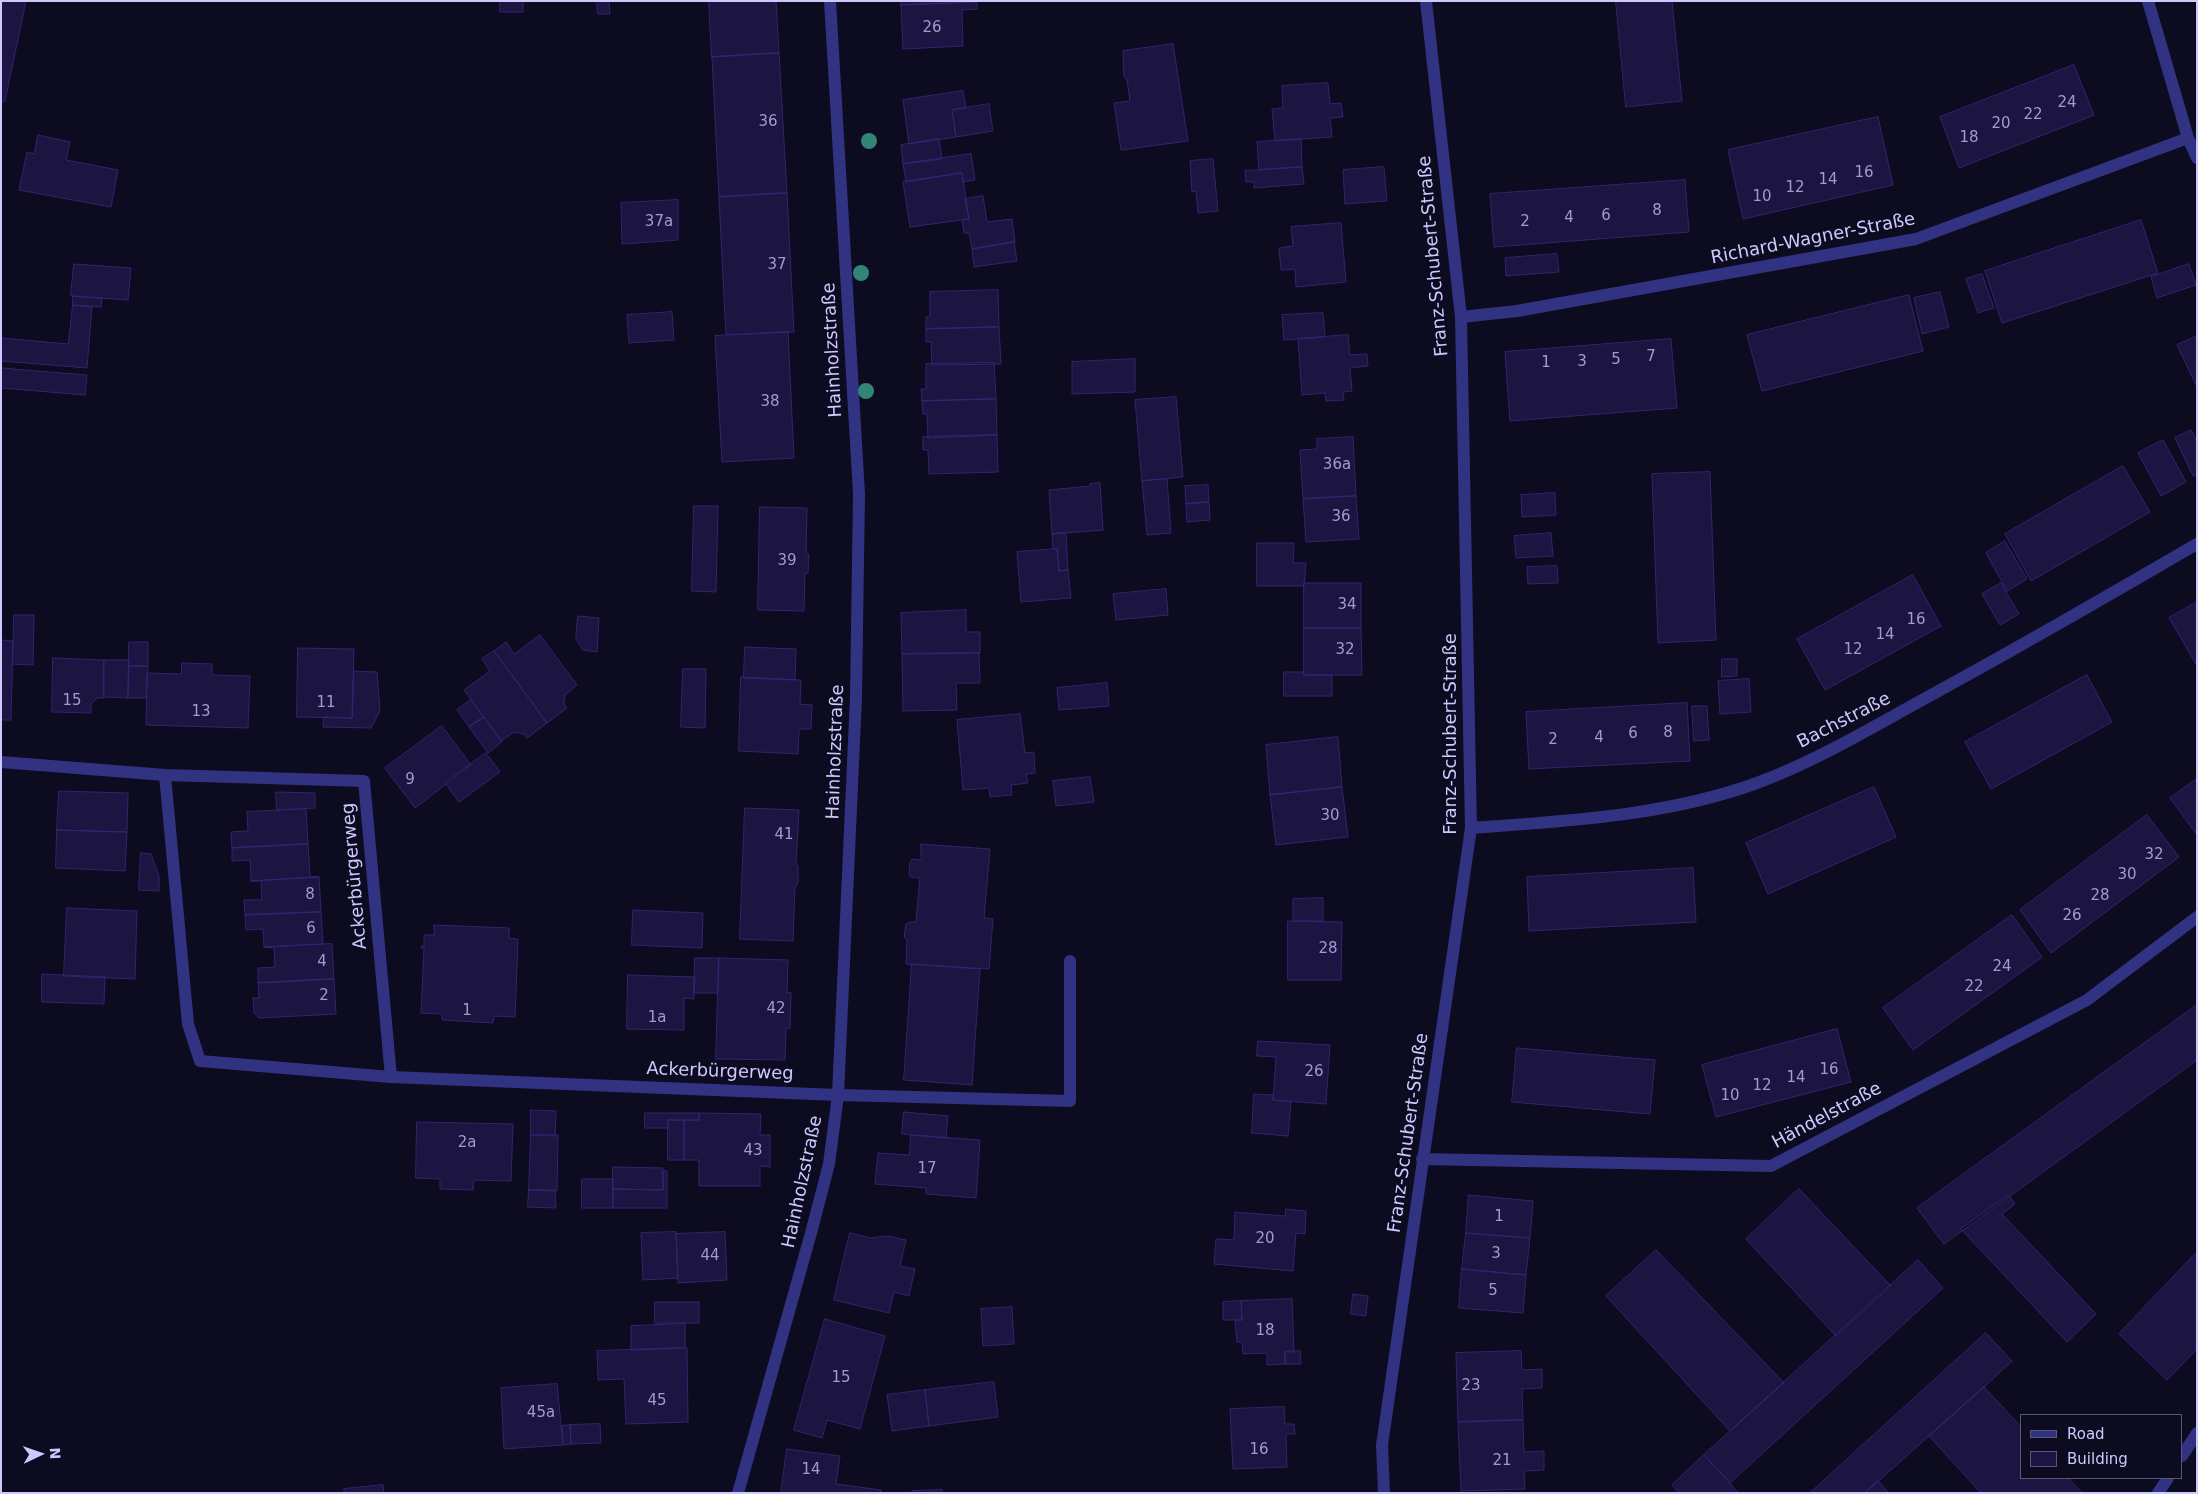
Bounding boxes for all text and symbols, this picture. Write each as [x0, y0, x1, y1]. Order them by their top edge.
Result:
house number: 26 [922, 19, 942, 37]
house number: 24 [2057, 94, 2077, 112]
house number: 22 [2023, 106, 2043, 124]
house number: 36 [758, 113, 778, 131]
house number: 20 [1991, 115, 2011, 133]
house number: 18 [1959, 129, 1979, 147]
street label: Franz-Schubert-Straße [1414, 155, 1454, 357]
house number: 16 [1854, 164, 1874, 182]
house number: 14 [1818, 171, 1838, 189]
house number: 12 [1785, 179, 1805, 197]
house number: 10 [1752, 188, 1772, 206]
house number: 8 [1652, 202, 1662, 220]
house number: 6 [1601, 207, 1611, 225]
house number: 4 [1564, 209, 1574, 227]
street label: Richard-Wagner-Straße [1709, 209, 1917, 269]
house number: 37a [645, 213, 673, 231]
house number: 2 [1520, 213, 1530, 231]
house number: 37 [767, 256, 787, 274]
street label: Hainholzstraße [819, 282, 847, 418]
house number: 7 [1646, 348, 1656, 366]
house number: 5 [1611, 351, 1621, 369]
house number: 3 [1577, 353, 1587, 371]
house number: 1 [1541, 354, 1551, 372]
house number: 38 [760, 393, 780, 411]
house number: 36a [1323, 456, 1351, 474]
house number: 36 [1331, 508, 1351, 526]
house number: 39 [777, 552, 797, 570]
house number: 34 [1337, 596, 1357, 614]
house number: 16 [1906, 611, 1926, 629]
house number: 14 [1875, 626, 1895, 644]
street label: Franz-Schubert-Straße [1440, 633, 1462, 835]
house number: 32 [1335, 641, 1355, 659]
house number: 12 [1843, 641, 1863, 659]
street label: Hainholzstraße [823, 684, 849, 820]
street label: Bachstraße [1794, 688, 1894, 754]
house number: 15 [62, 692, 82, 710]
house number: 11 [316, 694, 336, 712]
house number: 13 [191, 703, 211, 721]
house number: 8 [1663, 724, 1673, 742]
house number: 6 [1628, 725, 1638, 743]
house number: 4 [1594, 729, 1604, 747]
house number: 2 [1548, 731, 1558, 749]
house number: 9 [405, 771, 415, 789]
street label: Ackerbürgerweg [338, 802, 372, 950]
house number: 30 [1320, 807, 1340, 825]
house number: 41 [774, 826, 794, 844]
house number: 32 [2144, 846, 2164, 864]
house number: 30 [2117, 866, 2137, 884]
house number: 8 [305, 886, 315, 904]
house number: 28 [2090, 887, 2110, 905]
house number: 26 [2062, 907, 2082, 925]
house number: 6 [306, 920, 316, 938]
house number: 28 [1318, 940, 1338, 958]
house number: 4 [317, 953, 327, 971]
house number: 24 [1992, 958, 2012, 976]
house number: 22 [1964, 978, 1984, 996]
house number: 2 [319, 987, 329, 1005]
house number: 42 [766, 1000, 786, 1018]
house number: 1 [462, 1002, 472, 1020]
house number: 1a [648, 1009, 666, 1027]
street label: Franz-Schubert-Straße [1384, 1032, 1434, 1234]
street label: Ackerbürgerweg [646, 1059, 794, 1085]
house number: 16 [1819, 1061, 1839, 1079]
house number: 26 [1304, 1063, 1324, 1081]
house number: 14 [1786, 1069, 1806, 1087]
house number: 12 [1752, 1077, 1772, 1095]
street label: Händelstraße [1769, 1078, 1885, 1154]
house number: 10 [1720, 1087, 1740, 1105]
street label: Hainholzstraße [778, 1114, 828, 1250]
house number: 2a [458, 1134, 476, 1152]
house number: 43 [743, 1142, 763, 1160]
house number: 17 [917, 1160, 937, 1178]
house number: 1 [1494, 1208, 1504, 1226]
house number: 20 [1255, 1230, 1275, 1248]
house number: 3 [1491, 1245, 1501, 1263]
house number: 44 [700, 1247, 720, 1265]
house number: 5 [1488, 1282, 1498, 1300]
house number: 18 [1255, 1322, 1275, 1340]
house number: 15 [831, 1369, 851, 1387]
house number: 23 [1461, 1377, 1481, 1395]
house number: 45 [647, 1392, 667, 1410]
house number: 45a [527, 1404, 555, 1422]
legend [2020, 1414, 2183, 1479]
text: Road [2067, 1425, 2105, 1443]
north arrow [15, 1429, 65, 1479]
house number: 16 [1249, 1441, 1269, 1459]
text: N [47, 1447, 63, 1459]
text: Building [2067, 1450, 2128, 1468]
house number: 21 [1492, 1452, 1512, 1470]
house number: 14 [801, 1461, 821, 1479]

